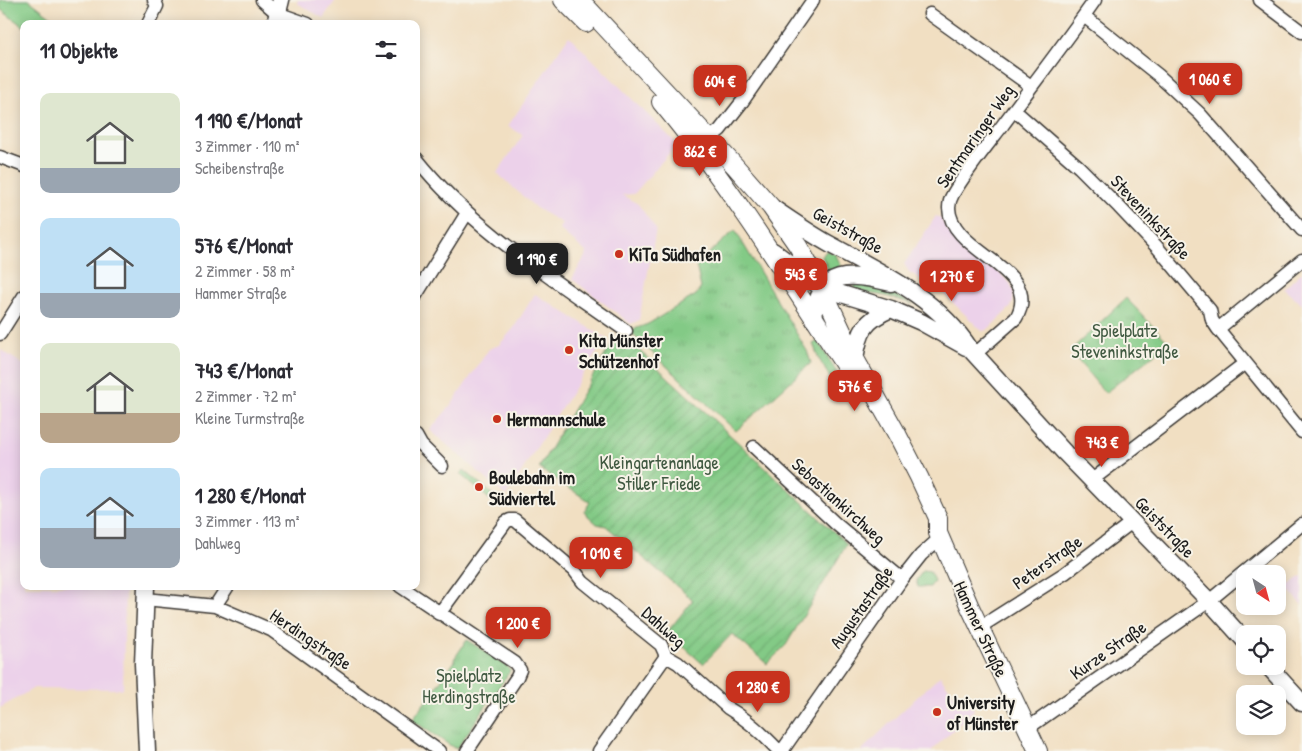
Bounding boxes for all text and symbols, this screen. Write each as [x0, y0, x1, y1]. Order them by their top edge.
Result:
text: 11 Objekte [40, 36, 118, 65]
icon: filters [372, 36, 400, 64]
pin: 1 060 € [1164, 62, 1256, 105]
pin: 604 € [685, 64, 755, 107]
text: 1 060 € [1189, 68, 1231, 90]
text: 604 € [705, 70, 735, 92]
street label: Sentmaringer Weg [930, 79, 1020, 193]
text: 1 190 €/Monat [195, 106, 302, 135]
icon: home [80, 113, 140, 173]
pin: 862 € [665, 134, 735, 177]
text: 3 Zimmer · 110 m² [195, 135, 299, 157]
text: 862 € [684, 140, 716, 162]
text: Scheibenstraße [195, 157, 284, 179]
street label: Steveninkstraße [1105, 169, 1197, 265]
street label: Geiststraße [808, 200, 888, 260]
text: 576 €/Monat [195, 231, 292, 260]
icon: home [80, 238, 140, 298]
pin: 1 190 € [491, 242, 583, 285]
place label: KiTa Südhafen [629, 242, 721, 267]
text: 1 190 € [517, 248, 557, 270]
marker: KiTa Südhafen [613, 248, 625, 260]
pin: 543 € [766, 258, 836, 300]
text: 2 Zimmer · 58 m² [195, 260, 295, 282]
pin: 1 270 € [906, 260, 998, 302]
text: 543 € [785, 263, 817, 285]
text: 1 270 € [930, 265, 974, 287]
text: Hammer Straße [195, 282, 287, 304]
park label: Spielplatz Steveninkstraße [1071, 318, 1179, 364]
place label: Kita Münster Schützenhof [579, 328, 663, 374]
marker: Kita Münster Schützenhof [563, 344, 575, 356]
text: 743 €/Monat [195, 356, 292, 385]
icon: home [80, 363, 140, 423]
pin: 576 € [820, 370, 890, 412]
text: 576 € [839, 375, 871, 397]
text: 2 Zimmer · 72 m² [195, 385, 296, 407]
text: Kleine Turmstraße [195, 407, 305, 429]
place label: Hermannschule [507, 407, 607, 432]
marker: Hermannschule [491, 413, 503, 425]
pin: 743 € [1067, 426, 1137, 468]
text: 743 € [1086, 431, 1118, 453]
park label: Kleingartenanlage Stiller Friede [599, 450, 719, 496]
street label: Sebastiankirchweg [787, 452, 891, 550]
place label: Boulebahn im Südviertel [489, 465, 575, 511]
text: 1 280 €/Monat [195, 481, 306, 510]
marker: Boulebahn im Südviertel [473, 481, 485, 493]
icon: home [80, 488, 140, 548]
street label: Geiststraße [1129, 491, 1201, 563]
text: 3 Zimmer · 113 m² [195, 510, 299, 532]
street label: Peterstraße [1007, 529, 1087, 595]
text: Dahlweg [195, 532, 241, 554]
pin: 1 010 € [555, 536, 647, 579]
text: 1 010 € [580, 542, 622, 564]
street label: Augustastraße [823, 561, 899, 653]
north arrow [1236, 565, 1286, 615]
map controls [1236, 565, 1286, 735]
street label: Hammer Straße [948, 577, 1014, 681]
street label: Dahlweg [637, 600, 691, 654]
street label: Herdingstraße [265, 602, 357, 676]
pin: 1 200 € [472, 606, 564, 649]
text: 1 200 € [497, 612, 539, 634]
street label: Kurze Straße [1065, 615, 1151, 685]
button: locate [1236, 625, 1286, 675]
park label: Spielplatz Herdingstraße [422, 663, 516, 709]
pin: 1 280 € [712, 670, 804, 713]
text: 1 280 € [737, 676, 779, 698]
button: layers [1236, 685, 1286, 735]
place label: University of Münster [947, 690, 1018, 736]
marker: University of Münster [931, 706, 943, 718]

